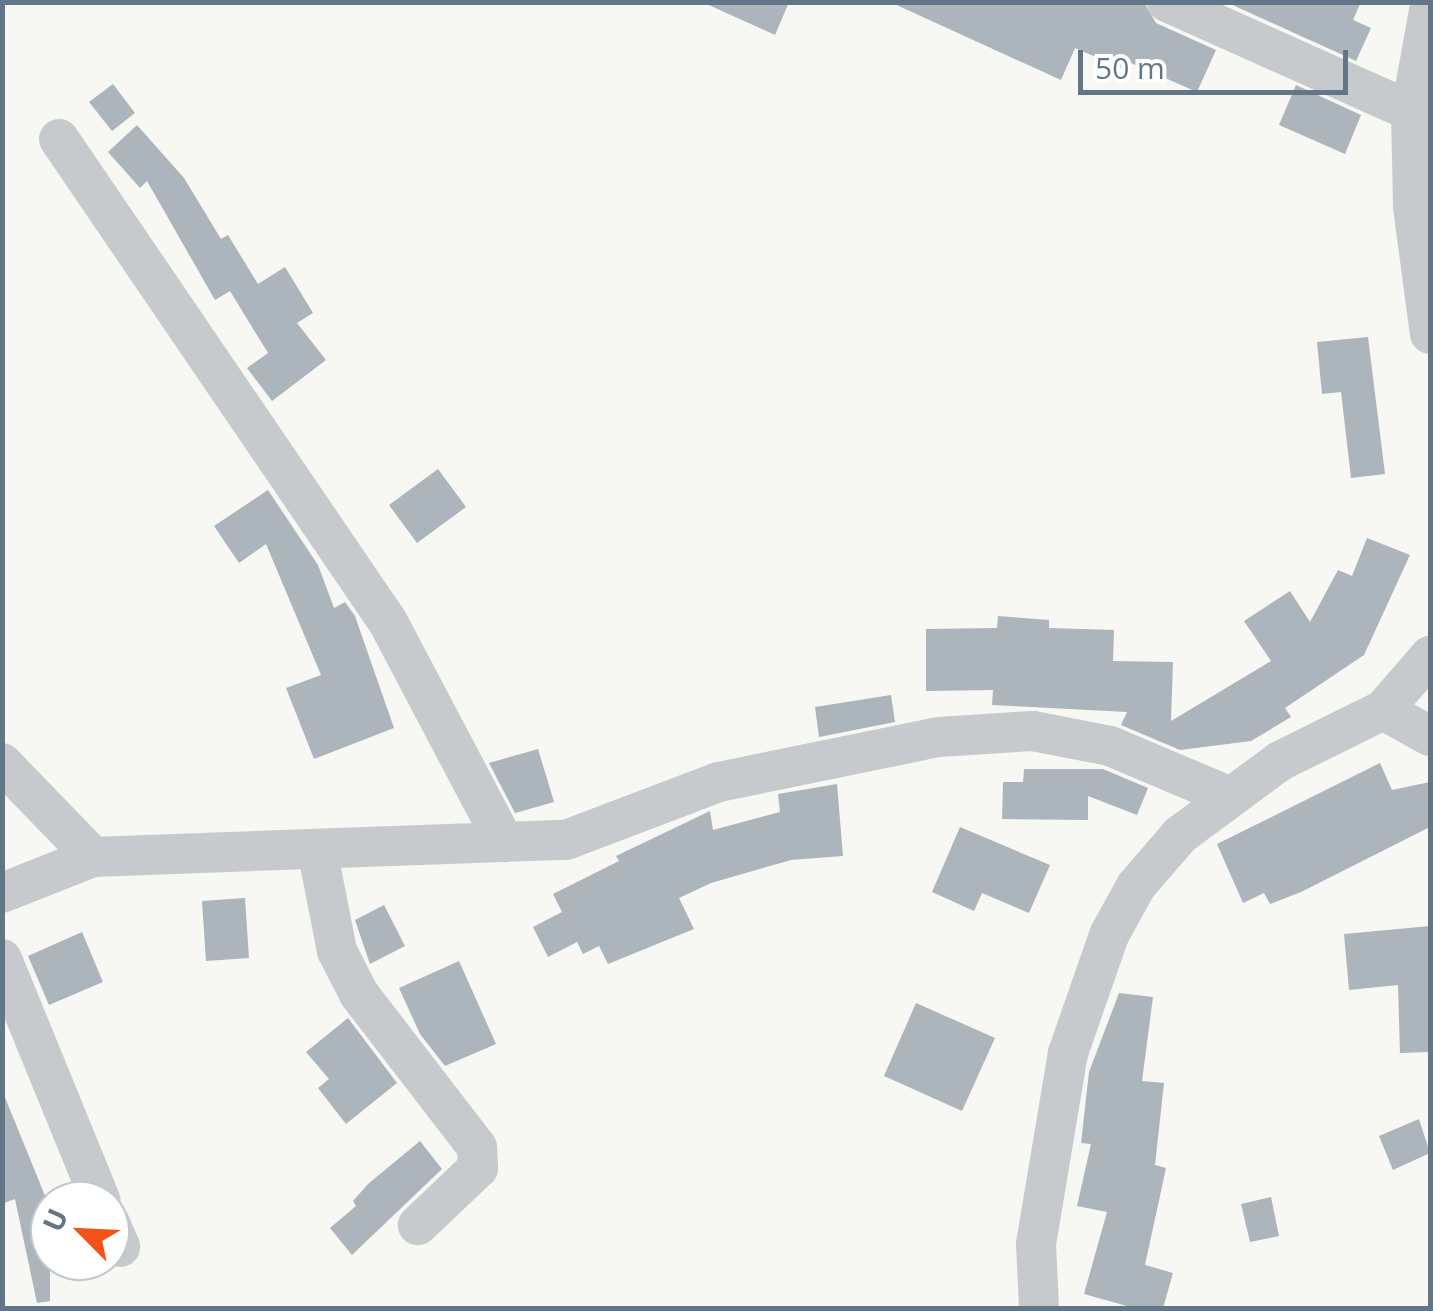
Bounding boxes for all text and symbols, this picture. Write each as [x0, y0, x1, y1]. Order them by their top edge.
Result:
scale bar [1083, 30, 1353, 92]
text: 50 m [1095, 47, 1165, 88]
north arrow [30, 1181, 130, 1281]
text: U [33, 1202, 76, 1237]

